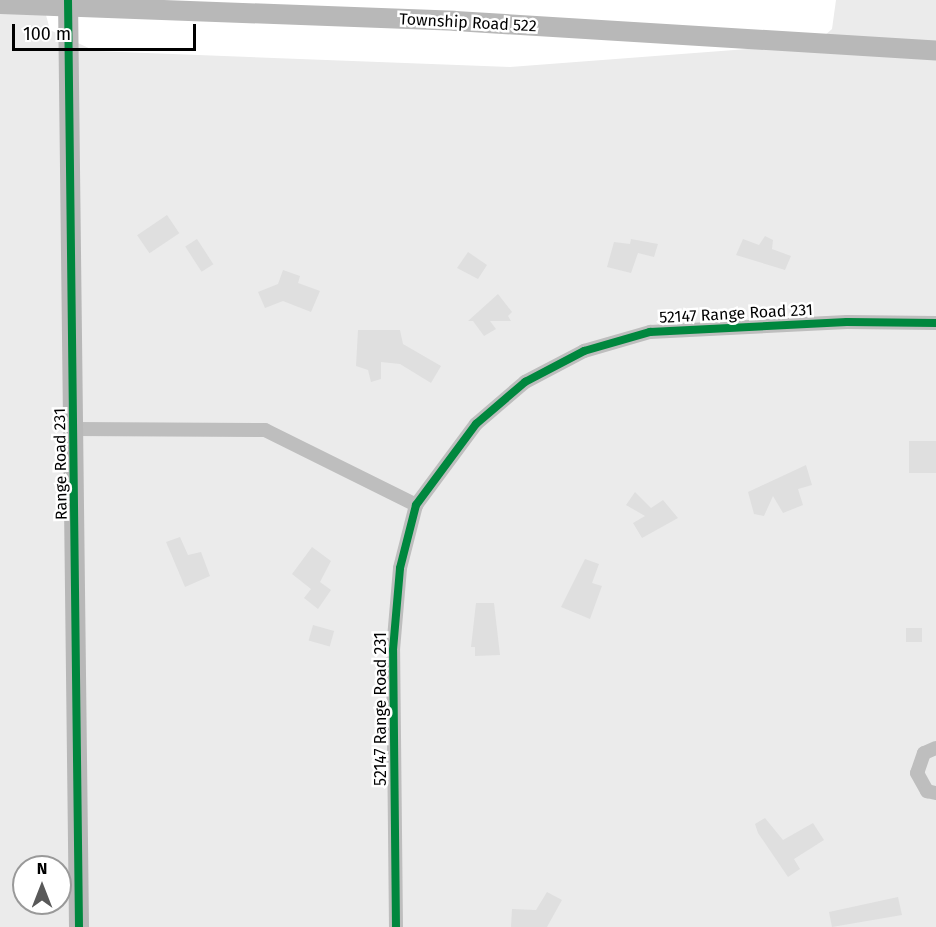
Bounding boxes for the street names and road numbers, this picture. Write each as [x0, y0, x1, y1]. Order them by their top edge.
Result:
street label: Township Road 522 [399, 10, 537, 36]
street label: 52147 Range Road 231 [659, 300, 813, 328]
street label: Range Road 231 [50, 408, 72, 520]
street label: 52147 Range Road 231 [371, 632, 391, 786]

